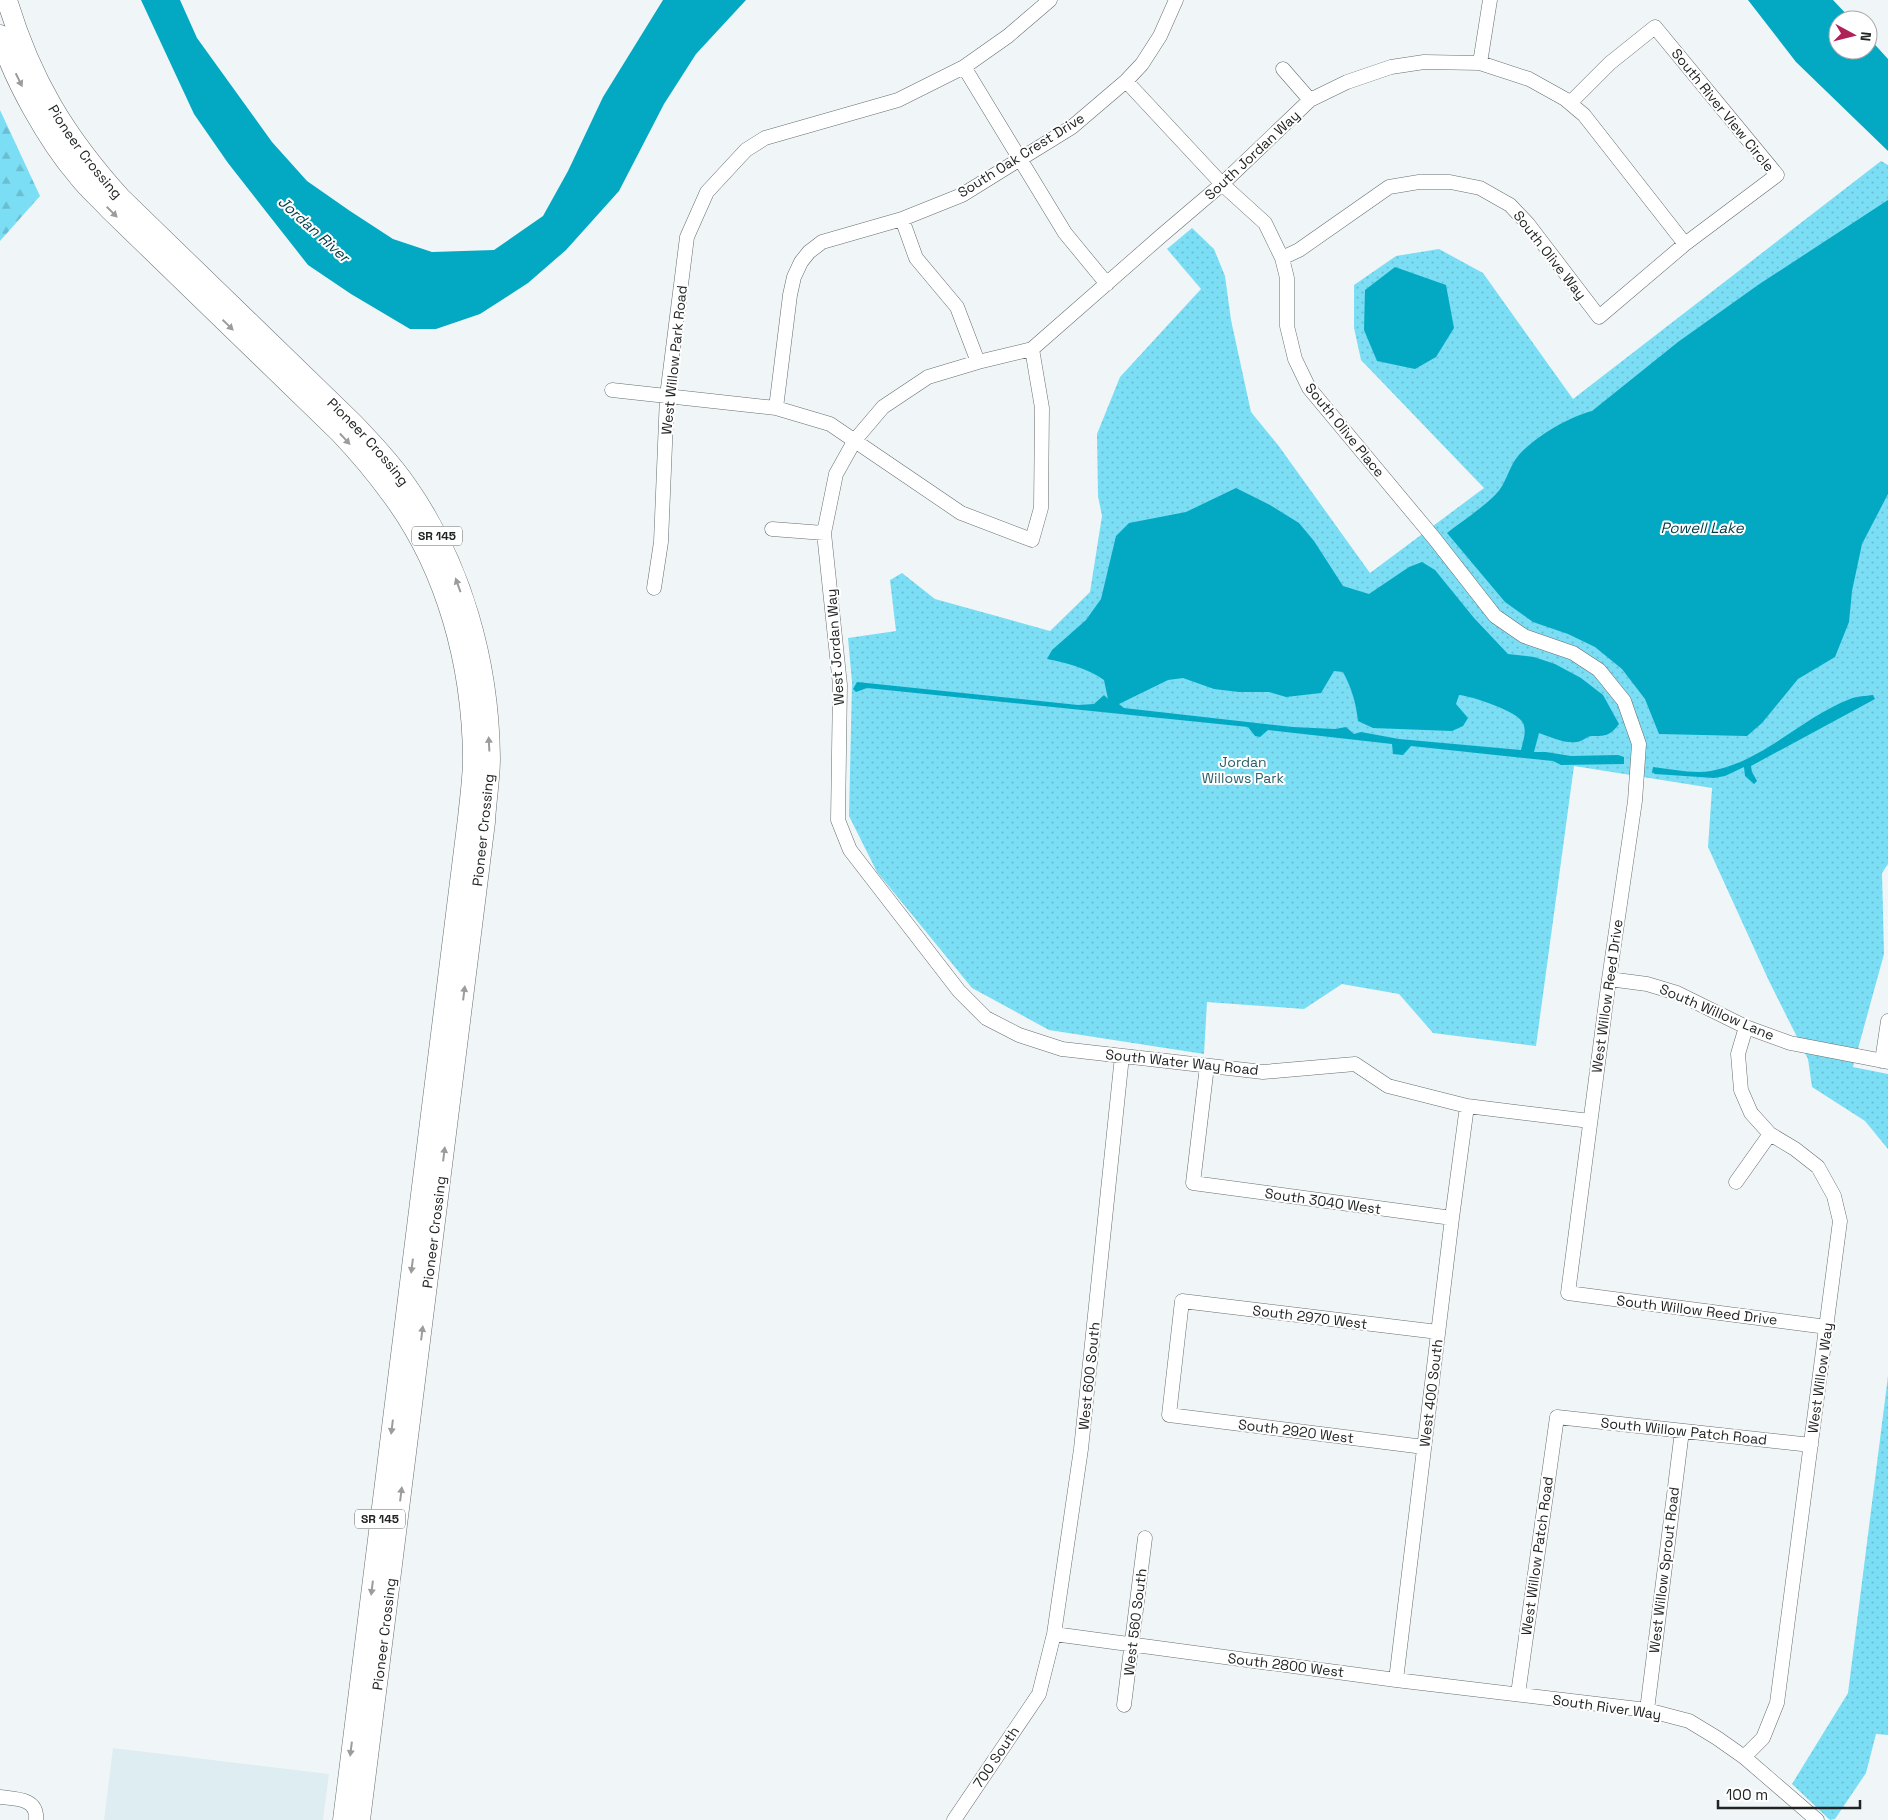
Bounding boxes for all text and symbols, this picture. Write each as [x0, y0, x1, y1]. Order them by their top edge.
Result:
north arrow [1828, 10, 1878, 60]
text: N [1856, 31, 1875, 42]
street label: South River View Circle [1668, 45, 1778, 175]
one-way arrow [15, 73, 23, 87]
street label: Pioneer Crossing [44, 101, 126, 202]
street label: South Jordan Way [1201, 106, 1303, 204]
street label: South Oak Crest Drive [954, 109, 1088, 201]
water label: Jordan River [274, 192, 355, 267]
one-way arrow [106, 206, 118, 218]
street label: South Olive Way [1510, 207, 1590, 303]
street label: West Willow Park Road [657, 284, 691, 436]
one-way arrow [222, 319, 234, 331]
street label: South Olive Place [1301, 379, 1389, 481]
street label: Pioneer Crossing [324, 394, 413, 489]
one-way arrow [339, 432, 351, 444]
water label: Powell Lake [1660, 518, 1745, 537]
road number: SR 145 [412, 526, 462, 546]
one-way arrow [454, 578, 461, 593]
street label: West Jordan Way [822, 588, 848, 706]
one-way arrow [485, 736, 493, 752]
park label: Jordan Willows Park [1202, 753, 1285, 787]
street label: Pioneer Crossing [468, 773, 498, 887]
street label: West Willow Reed Drive [1587, 918, 1627, 1074]
street label: South Willow Lane [1657, 980, 1777, 1044]
one-way arrow [460, 984, 468, 1000]
street label: South Water Way Road [1105, 1045, 1259, 1079]
one-way arrow [440, 1146, 448, 1162]
street label: Pioneer Crossing [418, 1175, 450, 1289]
street label: South 3040 West [1264, 1184, 1382, 1218]
one-way arrow [408, 1258, 416, 1274]
street label: South Willow Reed Drive [1616, 1291, 1778, 1329]
street label: South 2970 West [1252, 1301, 1368, 1333]
street label: West 600 South [1074, 1321, 1104, 1431]
street label: West Willow Way [1803, 1321, 1837, 1435]
one-way arrow [418, 1324, 426, 1340]
street label: West 400 South [1415, 1338, 1447, 1448]
street label: South Willow Patch Road [1600, 1413, 1768, 1449]
street label: South 2920 West [1237, 1415, 1355, 1447]
one-way arrow [388, 1419, 396, 1435]
street label: West Willow Patch Road [1517, 1475, 1557, 1637]
one-way arrow [397, 1486, 405, 1502]
street label: West Willow Sprout Road [1645, 1486, 1683, 1654]
road number: SR 145 [355, 1510, 405, 1528]
street label: West 560 South [1119, 1567, 1151, 1677]
street label: Pioneer Crossing [368, 1577, 400, 1691]
one-way arrow [368, 1581, 376, 1597]
street label: South 2800 West [1227, 1649, 1345, 1681]
street label: South River Way [1551, 1690, 1663, 1724]
street label: 700 South [969, 1723, 1023, 1791]
one-way arrow [347, 1742, 355, 1758]
scale bar [1718, 1778, 1860, 1810]
text: 100 m [1726, 1785, 1768, 1804]

